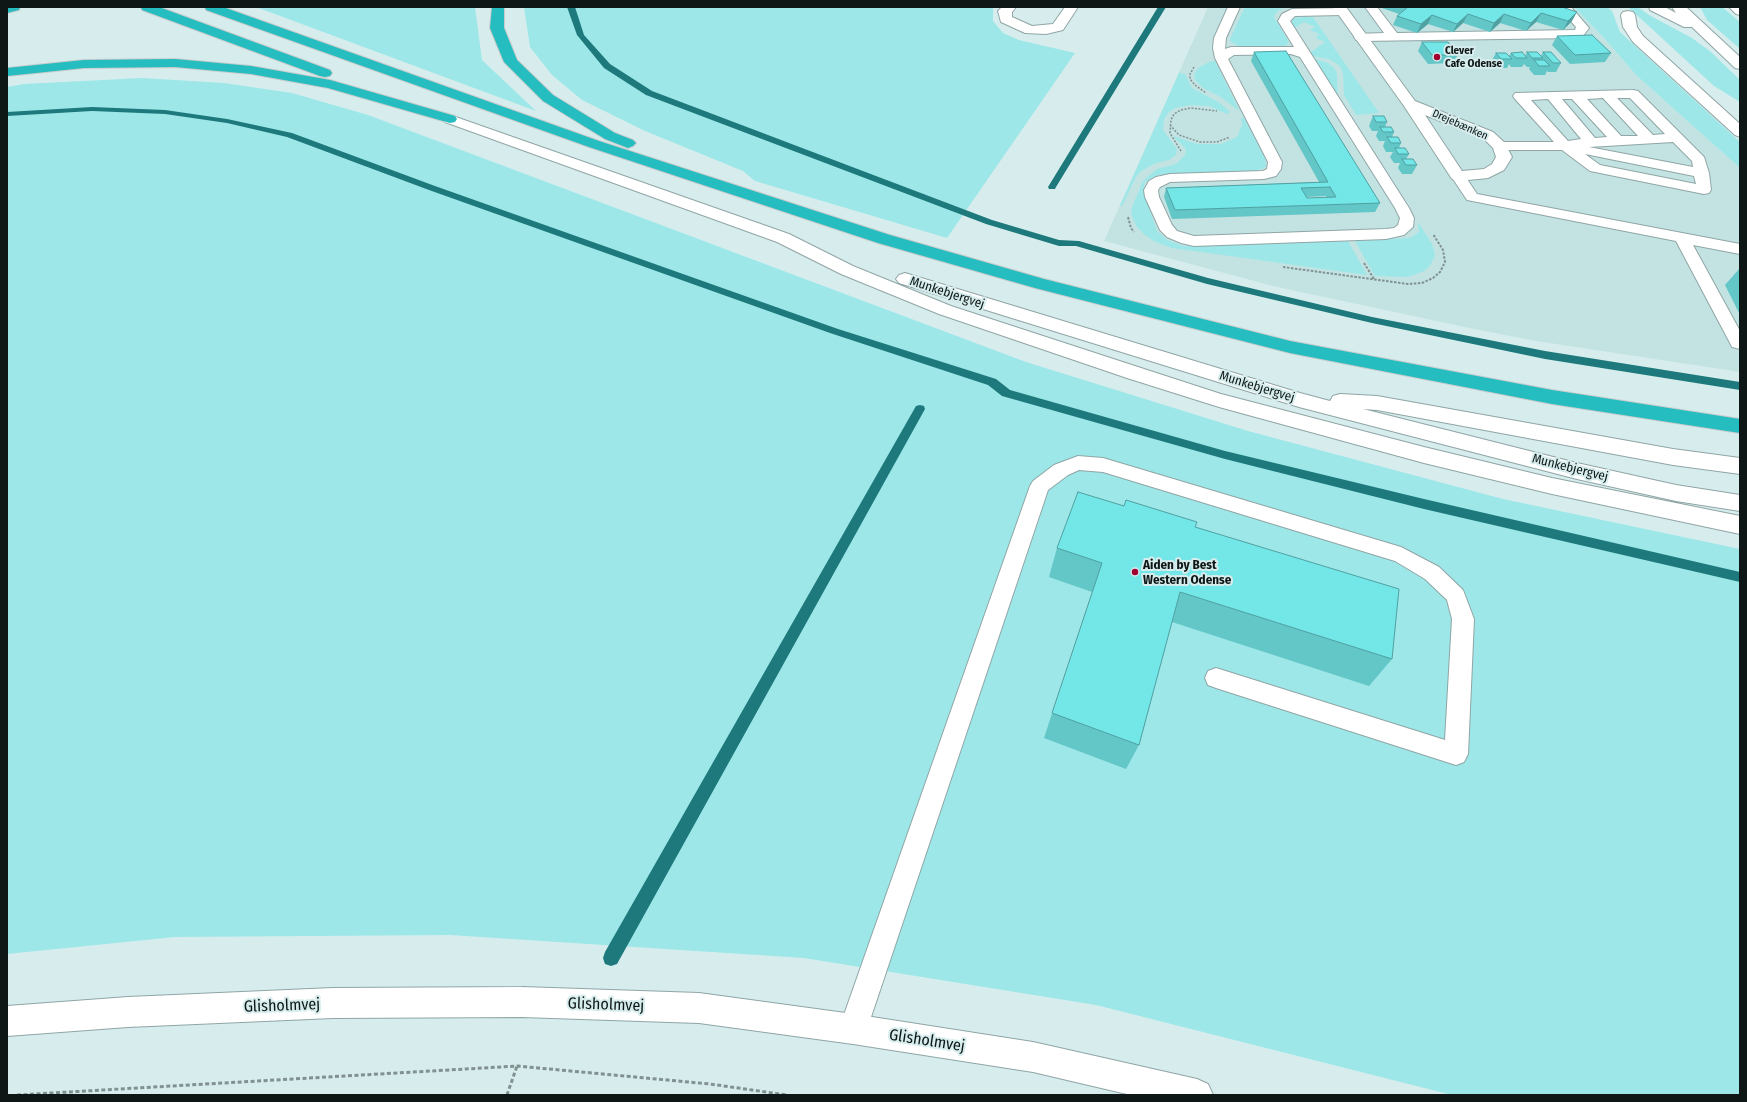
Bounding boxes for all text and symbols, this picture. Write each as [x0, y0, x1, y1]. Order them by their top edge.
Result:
place label: Clever Cafe Odense [1445, 44, 1502, 70]
marker: Clever Cafe Odense [1432, 52, 1442, 62]
street label: Drejebænken [1430, 107, 1490, 143]
street label: Munkebjergvej [908, 274, 986, 312]
street label: Munkebjergvej [1218, 368, 1296, 406]
street label: Munkebjergvej [1530, 451, 1610, 485]
place label: Aiden by Best Western Odense [1143, 557, 1231, 588]
marker: Aiden by Best Western Odense [1130, 567, 1140, 577]
street label: Glisholmvej [567, 994, 645, 1016]
street label: Glisholmvej [243, 995, 321, 1017]
street label: Glisholmvej [888, 1026, 966, 1056]

